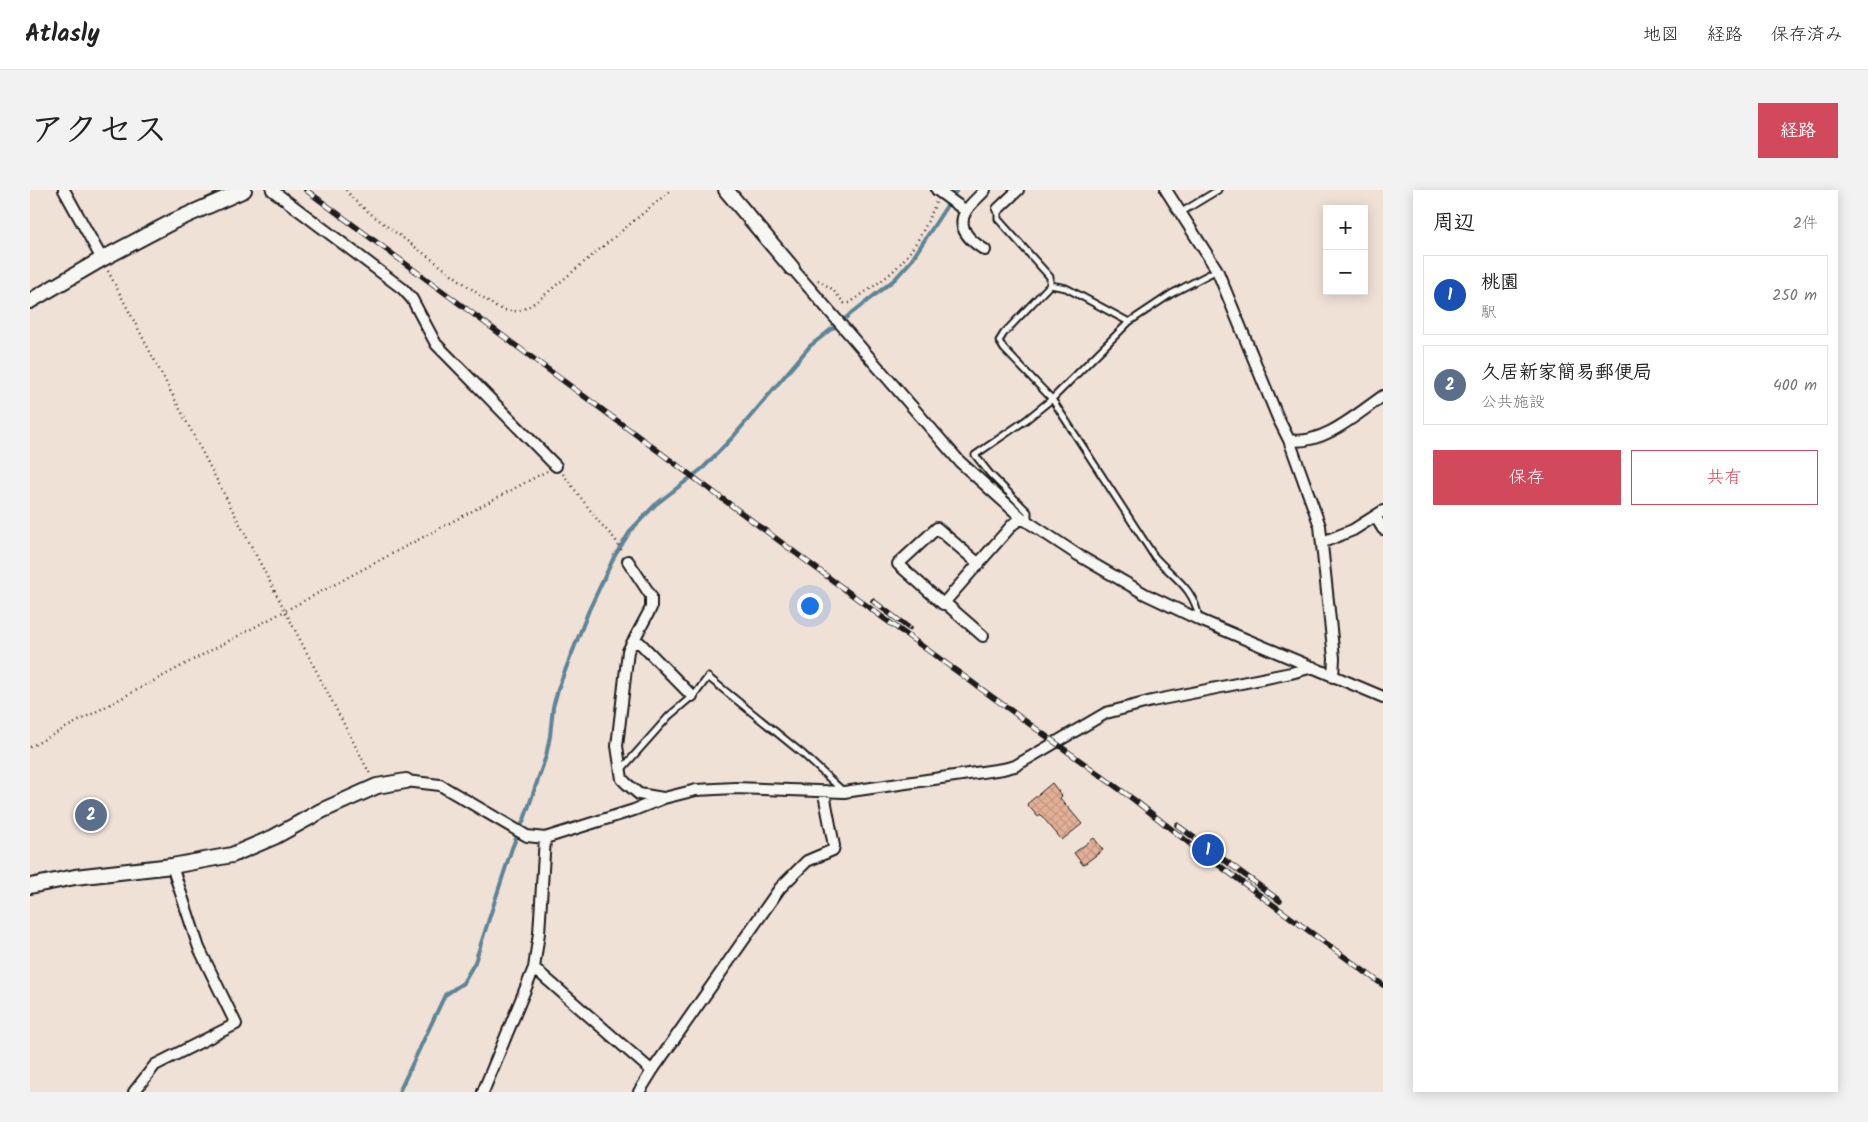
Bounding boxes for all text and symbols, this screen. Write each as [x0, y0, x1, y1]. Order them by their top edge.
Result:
text: Atlasly [25, 15, 100, 54]
text: 地図 [1643, 21, 1679, 50]
text: 経路 [1707, 21, 1743, 50]
text: 保存済み [1771, 21, 1843, 50]
button: 経路 [1758, 103, 1838, 158]
text: アクセス [30, 104, 168, 160]
map controls [1323, 205, 1368, 295]
button: + [1323, 205, 1368, 250]
text: 周辺 [1433, 207, 1475, 240]
text: 2件 [1793, 211, 1818, 236]
button: − [1323, 250, 1368, 295]
text: 桃園 [1481, 268, 1519, 298]
text: 1 [1448, 283, 1452, 308]
text: 250 m [1772, 283, 1817, 308]
text: 駅 [1481, 300, 1497, 325]
text: 久居新家簡易郵便局 [1481, 358, 1652, 388]
text: 2 [1445, 373, 1455, 398]
text: 400 m [1773, 373, 1817, 398]
text: 公共施設 [1481, 390, 1545, 415]
button: 保存 [1433, 450, 1621, 505]
button: 共有 [1631, 450, 1818, 505]
your location [797, 593, 823, 619]
pin: 2 [75, 796, 107, 834]
pin: 1 [1192, 831, 1224, 869]

